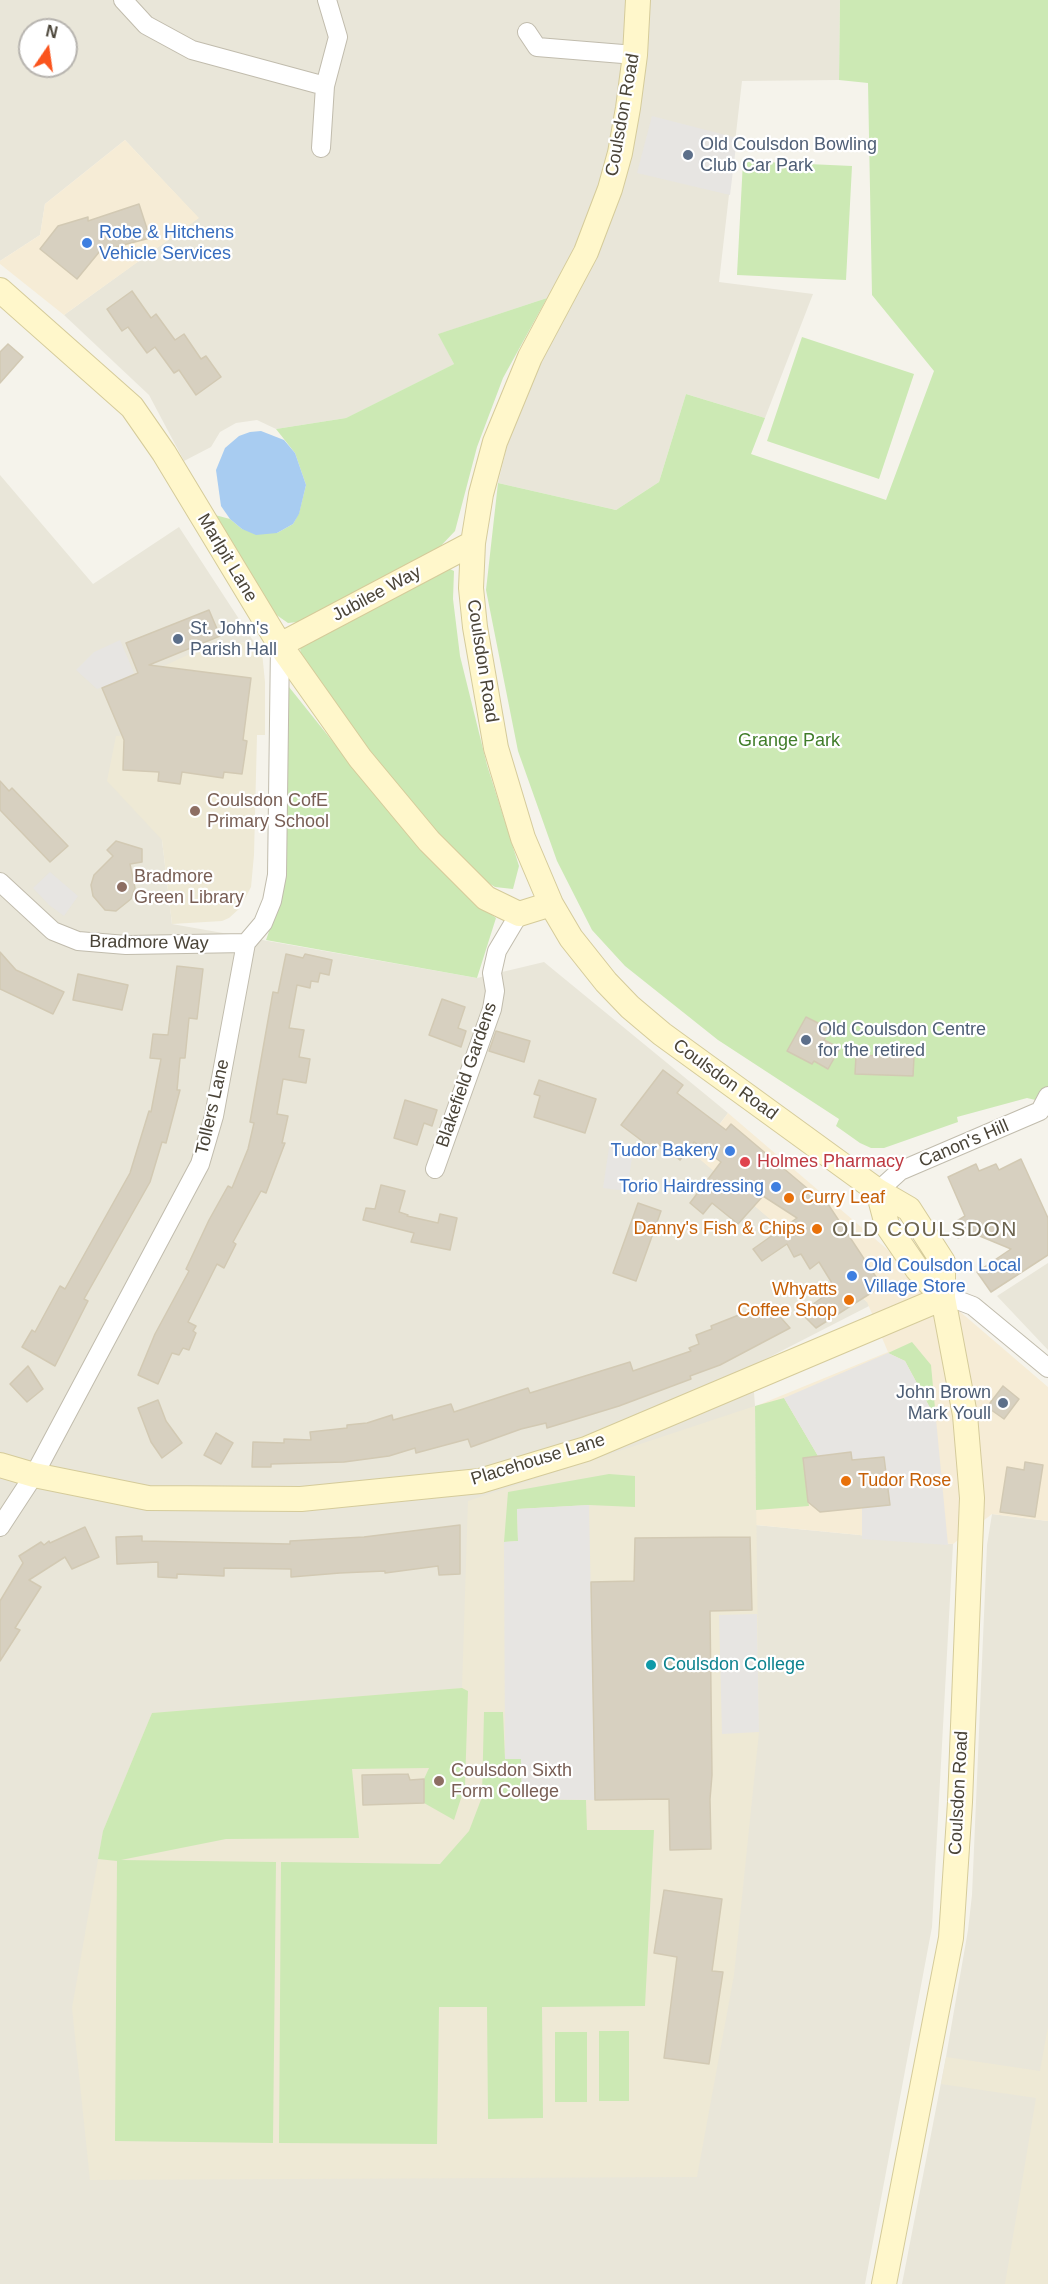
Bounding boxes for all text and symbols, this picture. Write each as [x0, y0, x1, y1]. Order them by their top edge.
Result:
north arrow [18, 18, 78, 78]
text: N [44, 22, 59, 42]
street label: Coulsdon Road [602, 52, 644, 178]
place label: Old Coulsdon Bowling Club Car Park [700, 134, 877, 176]
marker: Old Coulsdon Bowling Club Car Park [681, 148, 695, 162]
place label: Robe & Hitchens Vehicle Services [99, 222, 234, 264]
marker: Robe & Hitchens Vehicle Services [80, 236, 94, 250]
street label: Marlpit Lane [192, 510, 262, 606]
street label: Jubilee Way [329, 562, 425, 626]
street label: Coulsdon Road [462, 598, 502, 724]
place label: St. John's Parish Hall [190, 618, 277, 660]
marker: St. John's Parish Hall [171, 632, 185, 646]
park label: Grange Park [738, 730, 840, 752]
place label: Coulsdon CofE Primary School [207, 790, 329, 832]
marker: Coulsdon CofE Primary School [188, 804, 202, 818]
place label: Bradmore Green Library [134, 866, 244, 908]
marker: Bradmore Green Library [115, 880, 129, 894]
street label: Bradmore Way [89, 931, 209, 955]
street label: Blakefield Gardens [432, 1000, 502, 1150]
place label: Old Coulsdon Centre for the retired [818, 1019, 986, 1062]
marker: Old Coulsdon Centre for the retired [799, 1033, 813, 1047]
street label: Coulsdon Road [668, 1035, 782, 1125]
street label: Tollers Lane [192, 1057, 234, 1157]
street label: Canon's Hill [916, 1115, 1012, 1173]
place label: Tudor Bakery [611, 1140, 718, 1162]
marker: Tudor Bakery [723, 1144, 737, 1158]
place label: Holmes Pharmacy [757, 1151, 904, 1173]
marker: Holmes Pharmacy [738, 1155, 752, 1169]
place label: Torio Hairdressing [619, 1176, 764, 1198]
marker: Torio Hairdressing [769, 1180, 783, 1194]
place label: Curry Leaf [801, 1187, 885, 1209]
marker: Curry Leaf [782, 1191, 796, 1205]
district label: OLD COULSDON [832, 1217, 1018, 1243]
place label: Danny's Fish & Chips [633, 1218, 805, 1240]
marker: Danny's Fish & Chips [810, 1222, 824, 1236]
place label: Old Coulsdon Local Village Store [864, 1255, 1021, 1298]
marker: Old Coulsdon Local Village Store [845, 1269, 859, 1283]
place label: Whyatts Coffee Shop [737, 1279, 837, 1322]
marker: Whyatts Coffee Shop [842, 1293, 856, 1307]
place label: John Brown Mark Youll [896, 1382, 991, 1424]
marker: John Brown Mark Youll [996, 1396, 1010, 1410]
street label: Placehouse Lane [468, 1429, 608, 1491]
place label: Tudor Rose [858, 1470, 951, 1492]
marker: Tudor Rose [839, 1474, 853, 1488]
place label: Coulsdon College [663, 1654, 805, 1676]
marker: Coulsdon College [644, 1658, 658, 1672]
street label: Coulsdon Road [945, 1730, 973, 1856]
place label: Coulsdon Sixth Form College [451, 1760, 572, 1802]
marker: Coulsdon Sixth Form College [432, 1774, 446, 1788]

